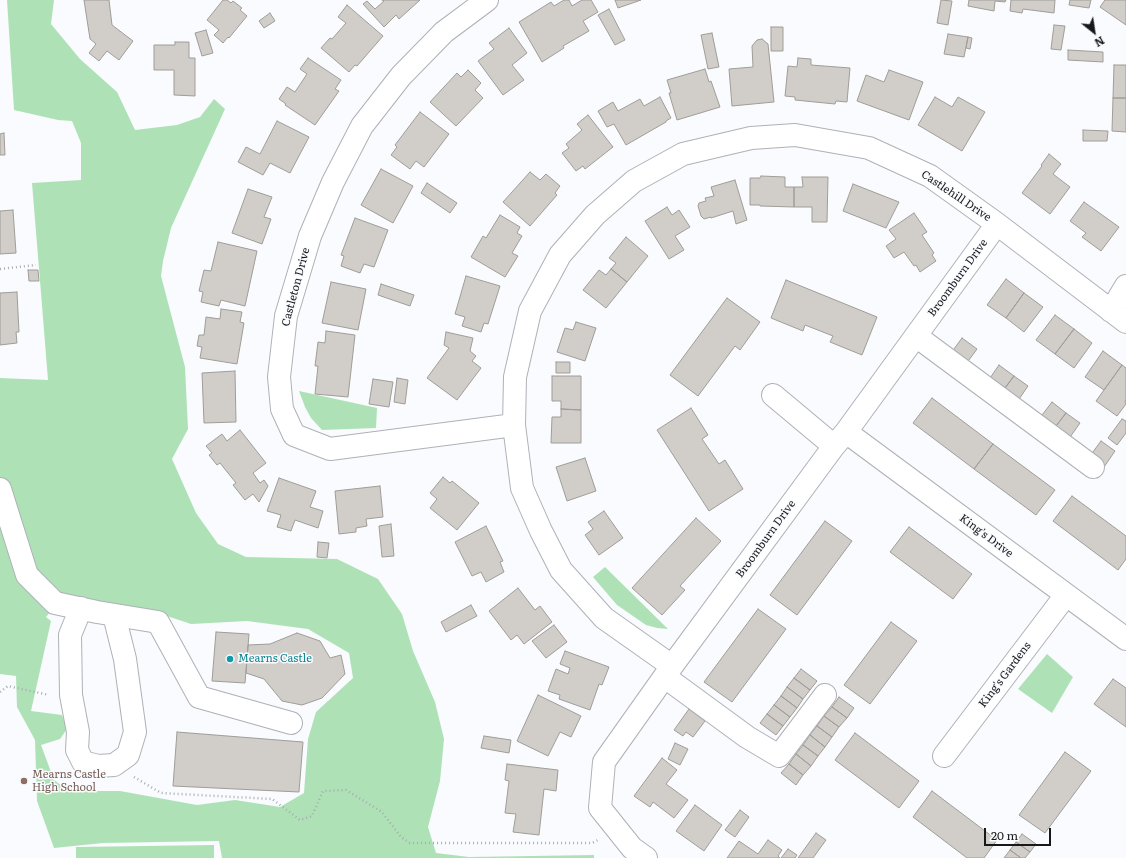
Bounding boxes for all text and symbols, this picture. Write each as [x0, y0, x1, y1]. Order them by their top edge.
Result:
north arrow [1074, 12, 1114, 52]
text: N [1092, 33, 1108, 52]
street label: Castlehill Drive [919, 168, 993, 224]
street label: Broomburn Drive [925, 237, 991, 319]
street label: Castleton Drive [279, 246, 313, 328]
street label: Broomburn Drive [733, 498, 799, 580]
street label: King's Drive [957, 512, 1015, 560]
street label: King's Gardens [976, 640, 1034, 710]
place label: Mearns Castle [238, 652, 312, 666]
marker: Mearns Castle [225, 654, 235, 664]
place label: Mearns Castle High School [32, 768, 106, 794]
marker: Mearns Castle High School [19, 776, 29, 786]
scale bar [986, 820, 1053, 846]
text: 20 m [991, 826, 1018, 844]

